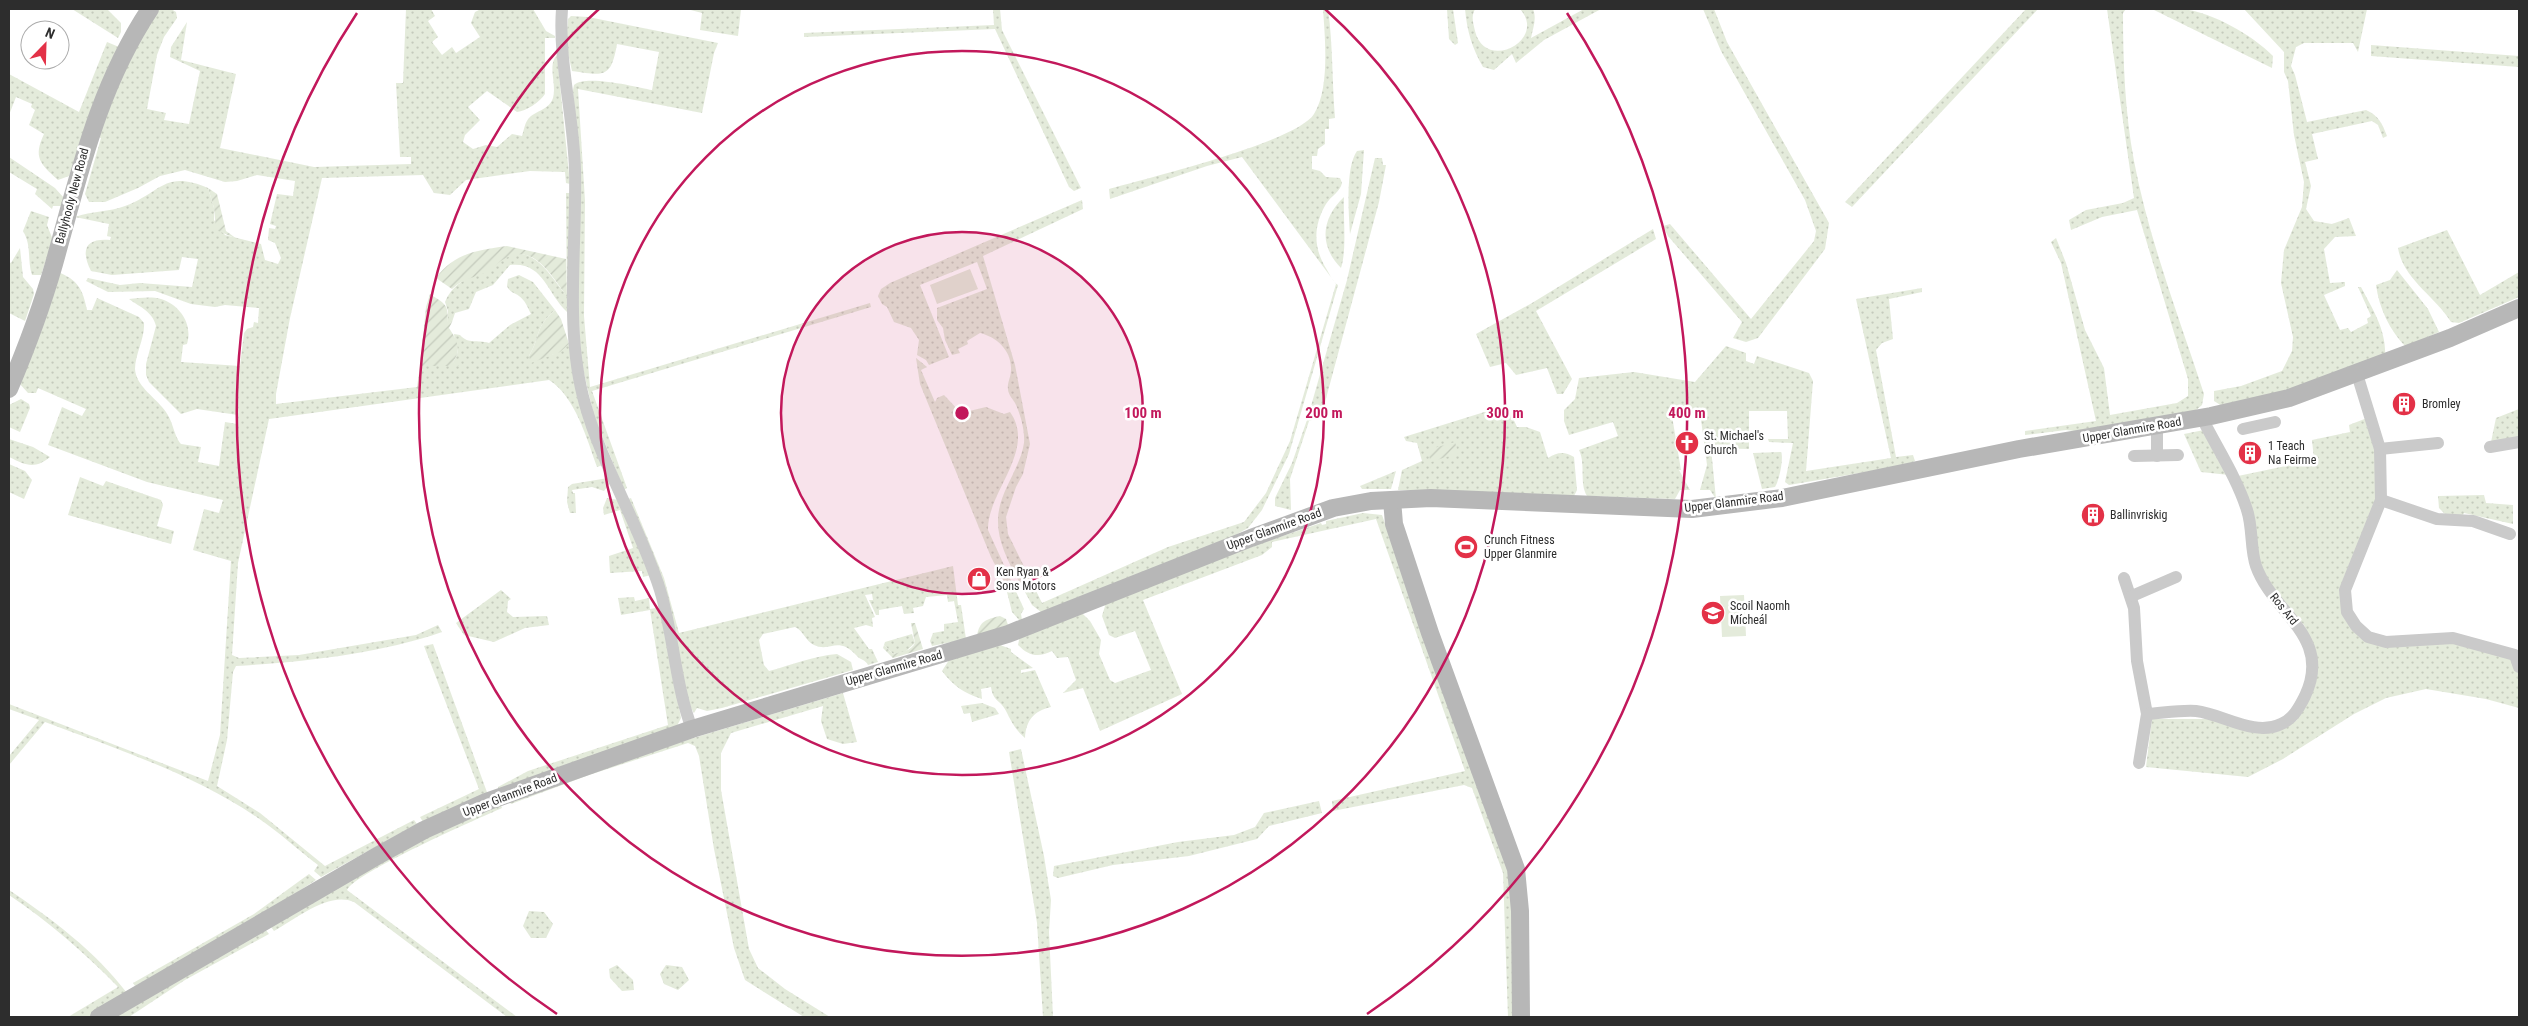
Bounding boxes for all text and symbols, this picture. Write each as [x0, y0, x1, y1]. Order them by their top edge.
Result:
north arrow [20, 20, 70, 70]
text: N [43, 24, 57, 42]
street label: Ballyhooly New Road [52, 146, 92, 246]
building icon: Bromley [2391, 391, 2417, 417]
place label: Bromley [2422, 397, 2460, 411]
centre of rings [953, 404, 971, 422]
text: 100 m [1124, 404, 1162, 422]
text: 200 m [1305, 404, 1343, 422]
text: 300 m [1486, 404, 1524, 422]
text: 400 m [1668, 404, 1706, 422]
street label: Upper Glanmire Road [2082, 414, 2182, 446]
place label: St. Michael's Church [1704, 429, 1764, 457]
church icon: St. Michael's Church [1674, 430, 1700, 456]
place label: 1 Teach Na Feirme [2268, 439, 2317, 467]
building icon: 1 Teach Na Feirme [2237, 440, 2263, 466]
street label: Upper Glanmire Road [1684, 489, 1784, 515]
building icon: Ballinvriskig [2080, 502, 2106, 528]
street label: Upper Glanmire Road [1225, 505, 1323, 553]
place label: Ballinvriskig [2110, 508, 2168, 522]
place label: Crunch Fitness Upper Glanmire [1484, 533, 1557, 561]
sports icon: Crunch Fitness Upper Glanmire [1453, 534, 1479, 560]
place label: Ken Ryan & Sons Motors [996, 565, 1056, 593]
shop icon: Ken Ryan & Sons Motors [966, 566, 992, 592]
street label: Ros Ard [2267, 590, 2301, 628]
place label: Scoil Naomh Mícheál [1730, 599, 1790, 627]
school or university icon: Scoil Naomh Mícheál [1700, 600, 1726, 626]
street label: Upper Glanmire Road [844, 648, 944, 688]
street label: Upper Glanmire Road [461, 771, 559, 819]

